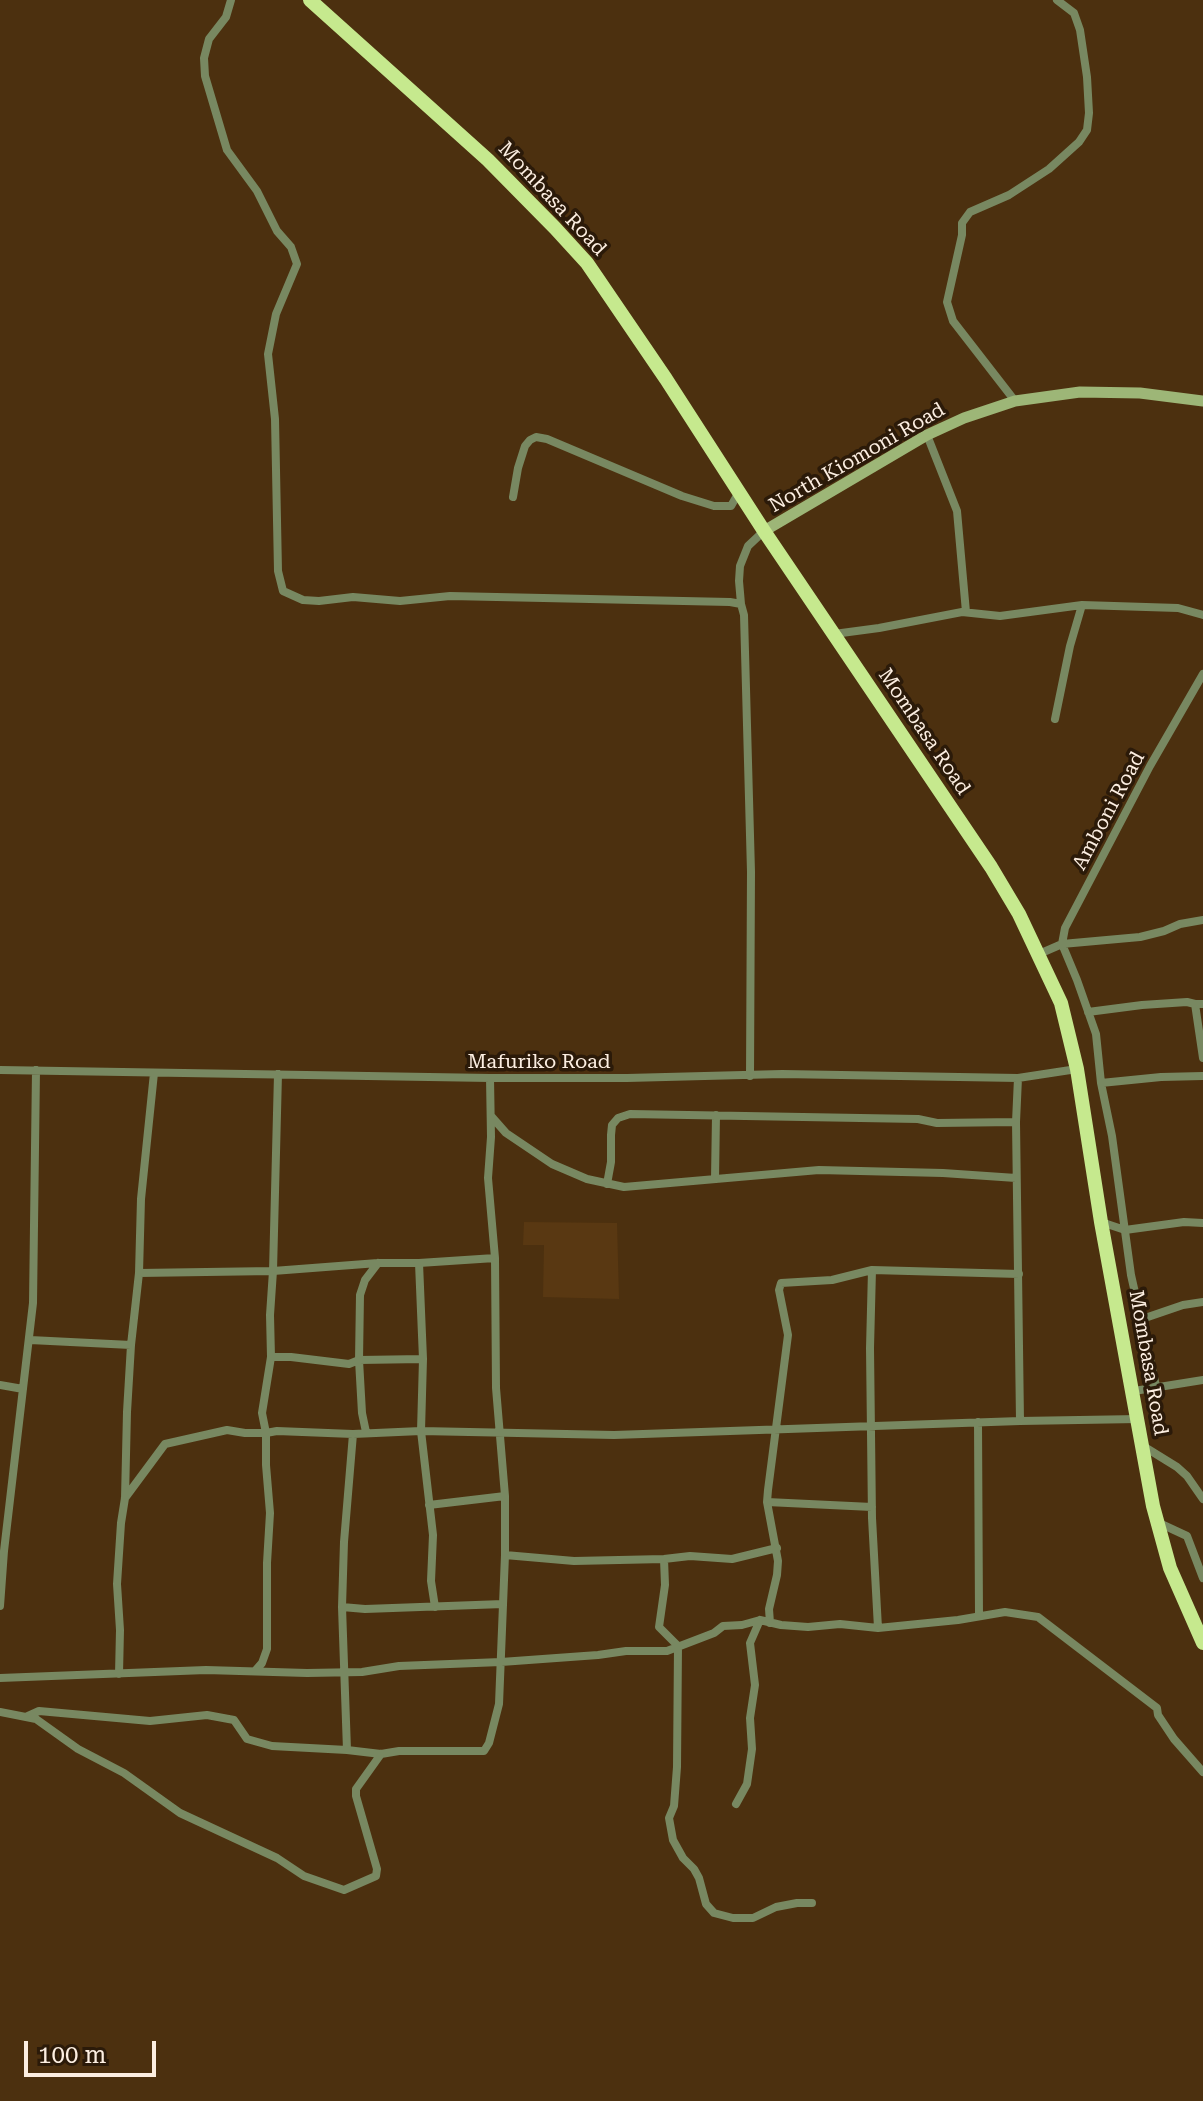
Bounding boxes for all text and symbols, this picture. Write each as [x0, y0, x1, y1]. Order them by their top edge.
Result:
street label: Mombasa Road [493, 137, 611, 261]
street label: North Kiomoni Road [765, 398, 949, 518]
street label: Mombasa Road [873, 664, 975, 800]
street label: Amboni Road [1068, 748, 1150, 874]
street label: Mafuriko Road [467, 1050, 611, 1074]
street label: Mombasa Road [1123, 1289, 1173, 1437]
scale bar [28, 2025, 160, 2075]
text: 100 m [38, 2041, 106, 2069]

